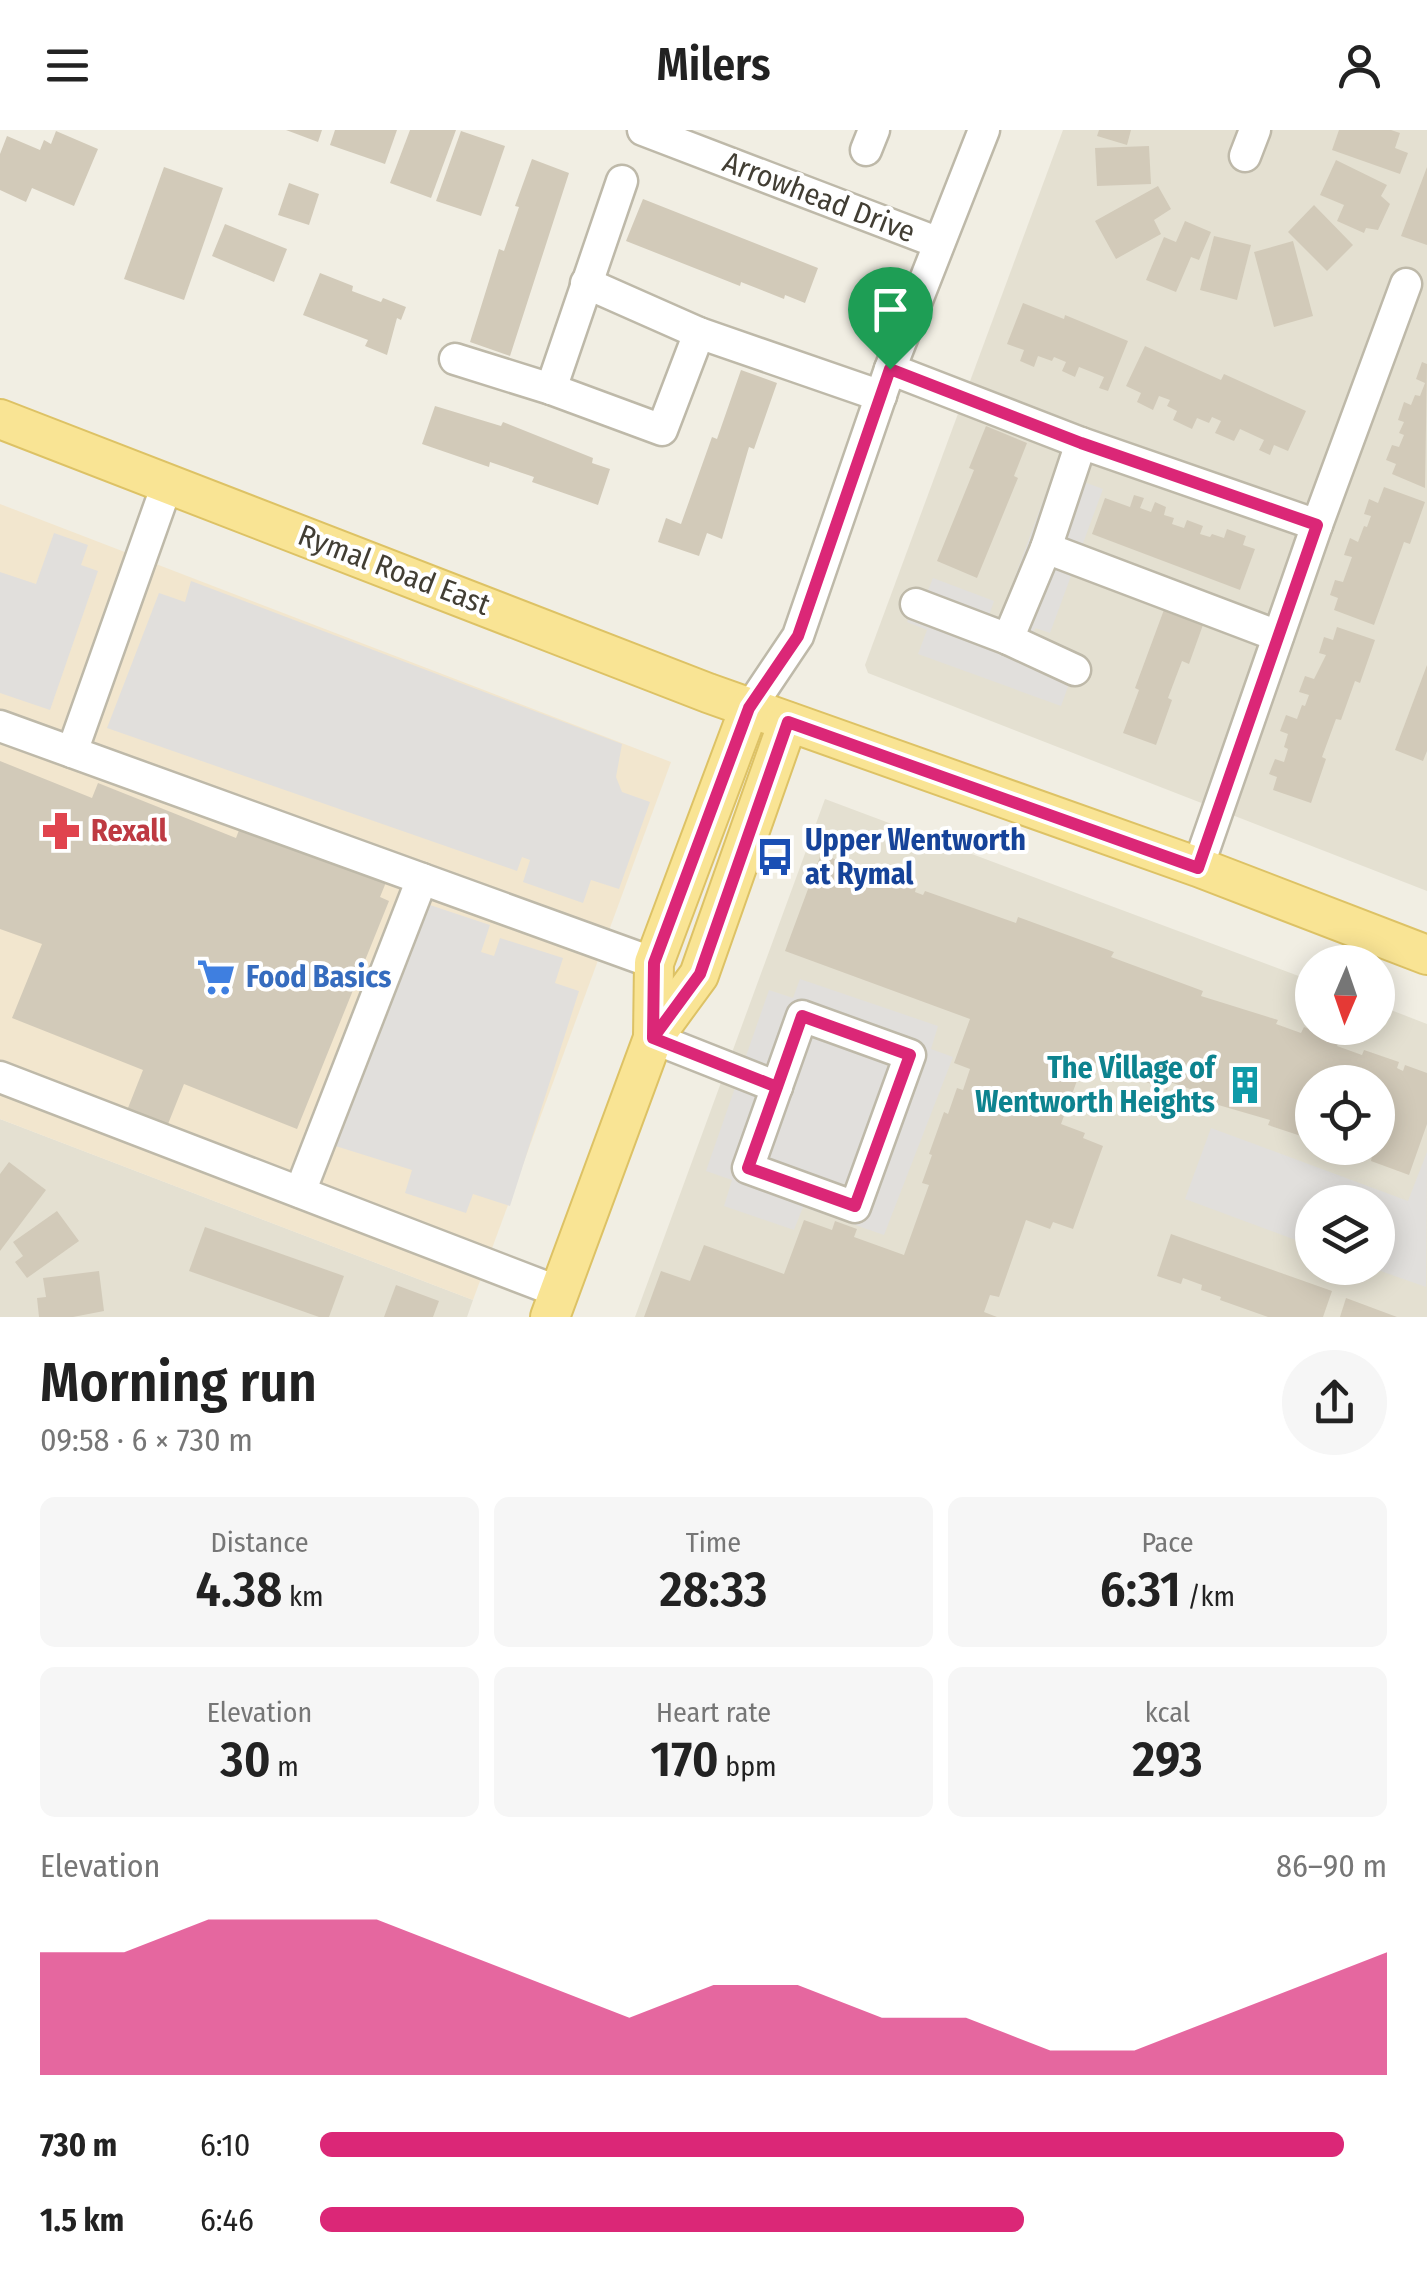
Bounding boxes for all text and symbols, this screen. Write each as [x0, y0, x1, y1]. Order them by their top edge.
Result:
icon: menu [40, 38, 95, 93]
text: Milers [657, 38, 770, 92]
icon: person [1332, 38, 1387, 93]
street label: Arrowhead Drive [718, 144, 920, 250]
pin [848, 267, 933, 370]
icon: arrive [863, 282, 918, 337]
street label: Rymal Road East [293, 517, 495, 623]
pharmacy icon: Rexall [40, 810, 82, 852]
place label: Rexall [91, 813, 168, 849]
place label: Upper Wentworth at Rymal [805, 822, 1026, 892]
bus stop icon: Upper Wentworth at Rymal [754, 836, 796, 878]
north arrow [1295, 945, 1395, 1045]
map controls [1295, 945, 1395, 1285]
supermarket icon: Food Basics [195, 956, 237, 998]
place label: Food Basics [246, 959, 391, 995]
place label: The Village of Wentworth Heights [975, 1050, 1217, 1120]
building icon: The Village of Wentworth Heights [1224, 1064, 1266, 1106]
button: locate [1295, 1065, 1395, 1165]
button: layers [1295, 1185, 1395, 1285]
text: Morning run [40, 1350, 317, 1416]
button: share [1282, 1350, 1387, 1455]
text: 09:58 · 6 × 730 m [40, 1421, 253, 1459]
text: Distance [210, 1526, 309, 1559]
text: Time [686, 1526, 741, 1559]
text: Pace [1141, 1526, 1194, 1559]
text: 4.38 [195, 1559, 282, 1619]
text: 28:33 [660, 1559, 767, 1619]
text: 6:31 [1100, 1559, 1181, 1619]
text: km [282, 1580, 324, 1613]
text: /km [1181, 1580, 1235, 1613]
text: Elevation [207, 1696, 312, 1729]
text: Heart rate [656, 1696, 771, 1729]
text: kcal [1145, 1696, 1190, 1729]
text: 30 [220, 1729, 271, 1789]
text: 170 [650, 1729, 719, 1789]
text: 293 [1132, 1729, 1203, 1789]
text: m [271, 1750, 299, 1783]
text: bpm [719, 1750, 777, 1783]
text: Elevation [40, 1847, 160, 1885]
text: 86–90 m [1276, 1847, 1387, 1885]
text: 730 m [40, 2126, 117, 2164]
text: 6:10 [200, 2126, 251, 2164]
text: 1.5 km [40, 2201, 124, 2239]
text: 6:46 [200, 2201, 254, 2239]

